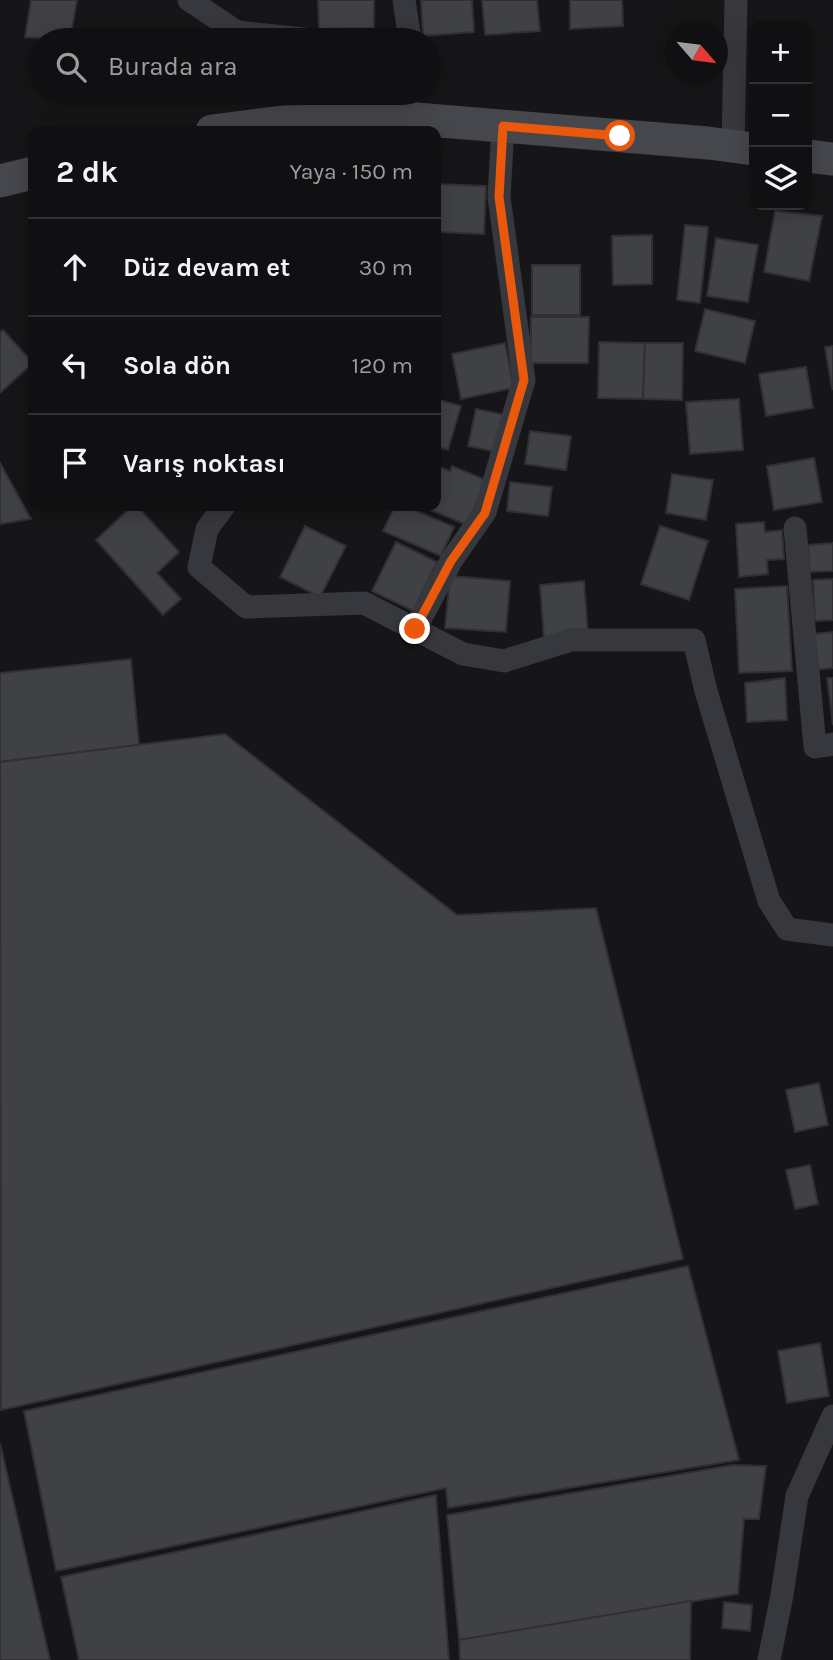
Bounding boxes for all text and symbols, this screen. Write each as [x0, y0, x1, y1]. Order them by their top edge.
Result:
north arrow [665, 21, 728, 84]
map controls [749, 21, 812, 210]
button: + [749, 21, 812, 84]
search box [28, 28, 441, 105]
icon: search [52, 48, 90, 86]
text: Burada ara [108, 51, 238, 82]
button: − [749, 84, 812, 147]
route start [604, 120, 635, 151]
button: layers [749, 147, 812, 210]
text: 2 dk [56, 154, 118, 190]
text: Yaya · 150 m [290, 158, 413, 185]
icon: ahead [56, 248, 94, 286]
text: Düz devam et [123, 252, 290, 283]
text: 30 m [359, 254, 413, 281]
icon: left [56, 346, 94, 384]
text: Sola dön [123, 350, 231, 381]
text: 120 m [351, 352, 413, 379]
icon: arrive [56, 444, 94, 482]
text: Varış noktası [123, 448, 286, 479]
route end [399, 613, 430, 644]

